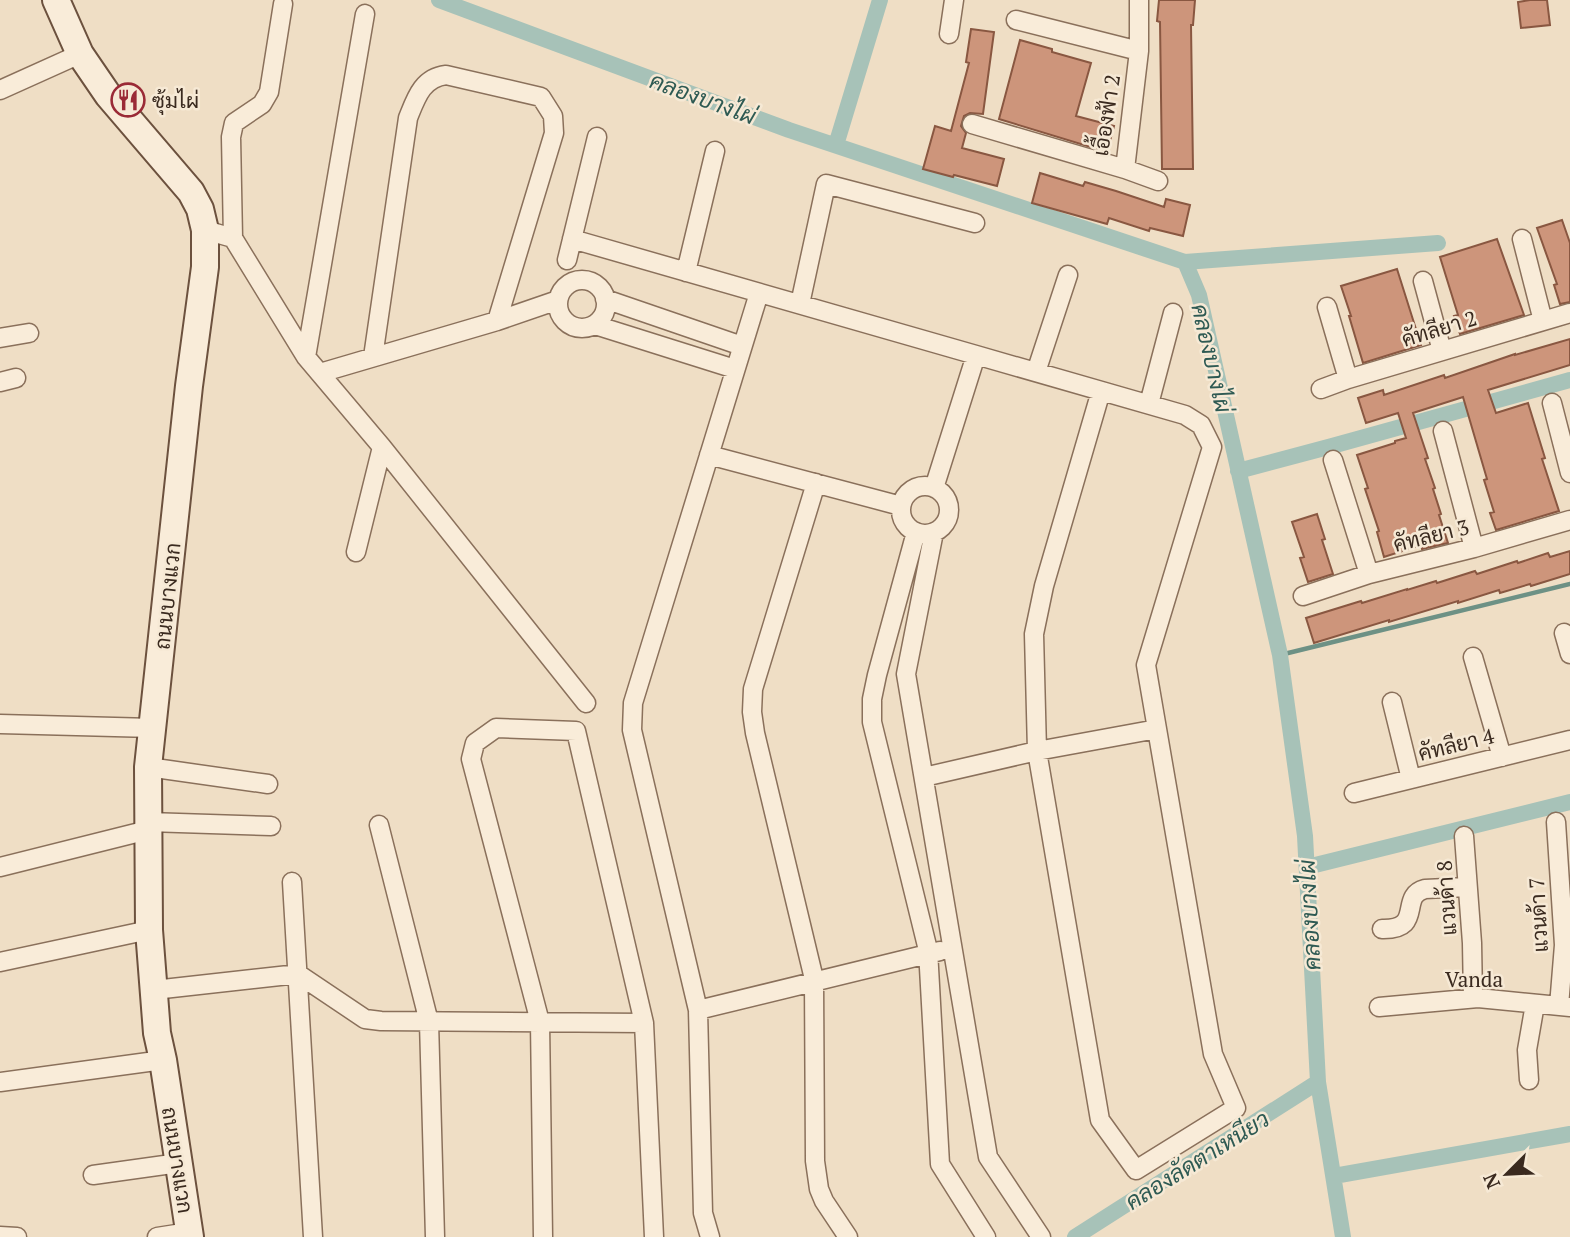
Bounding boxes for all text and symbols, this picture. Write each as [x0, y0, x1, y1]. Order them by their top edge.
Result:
water label: คลองบางไผ่ [646, 64, 761, 132]
street label: เอื้องฟ้า 2 [1081, 71, 1126, 158]
restaurant icon: ซุ้มไผ่ [109, 81, 147, 119]
place label: ซุ้มไผ่ [152, 86, 199, 115]
water label: คลองบางไผ่ [1184, 300, 1240, 417]
street label: คัทลียา 2 [1398, 303, 1480, 353]
street label: คัทลียา 3 [1390, 512, 1472, 558]
street label: ถนนบางแวก [147, 541, 187, 651]
street label: คัทลียา 4 [1415, 721, 1498, 767]
water label: คลองบางไผ่ [1291, 858, 1327, 971]
street label: แวนด้า 8 [1429, 860, 1463, 936]
street label: แวนด้า 7 [1522, 877, 1554, 953]
street label: Vanda [1445, 965, 1503, 993]
water label: คลองลัดตาเหนียว [1119, 1103, 1275, 1217]
street label: ถนนบางแวก [156, 1105, 200, 1215]
north arrow [1472, 1139, 1542, 1209]
text: N [1476, 1169, 1505, 1193]

